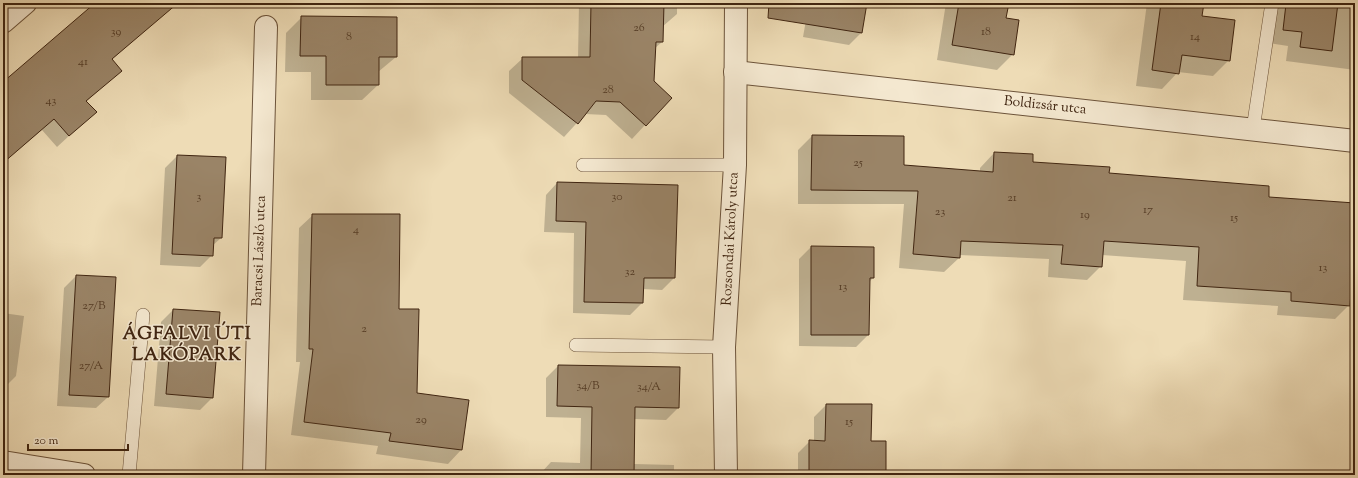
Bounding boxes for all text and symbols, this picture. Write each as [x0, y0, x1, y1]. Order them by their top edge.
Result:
house number: 26 [633, 19, 645, 37]
house number: 39 [111, 23, 121, 41]
house number: 18 [981, 23, 991, 41]
house number: 8 [346, 28, 352, 46]
house number: 14 [1190, 28, 1200, 46]
house number: 41 [78, 53, 88, 71]
house number: 28 [602, 81, 614, 99]
house number: 43 [46, 92, 57, 110]
street label: Boldizsár utca [1003, 92, 1088, 120]
house number: 25 [853, 154, 863, 172]
street label: Rozsondai Károly utca [718, 171, 745, 306]
house number: 3 [197, 188, 202, 206]
house number: 30 [611, 188, 623, 206]
house number: 21 [1007, 189, 1017, 207]
street label: Baracsi László utca [248, 195, 272, 307]
house number: 17 [1143, 201, 1153, 219]
house number: 23 [935, 203, 945, 221]
house number: 19 [1080, 206, 1090, 224]
house number: 15 [1230, 209, 1238, 227]
house number: 4 [353, 221, 359, 239]
house number: 13 [1319, 259, 1328, 277]
house number: 32 [625, 263, 636, 281]
house number: 13 [839, 278, 848, 296]
house number: 27/B [82, 297, 106, 315]
house number: 2 [361, 320, 367, 338]
district label: ÁGFALVI ÚTI LAKÓPARK [122, 321, 252, 369]
house number: 27/A [79, 357, 103, 375]
house number: 34/B [576, 377, 600, 395]
house number: 34/A [637, 378, 661, 396]
house number: 29 [415, 411, 427, 429]
house number: 15 [845, 413, 853, 431]
scale bar [28, 426, 128, 452]
text: 20 m [34, 432, 59, 450]

